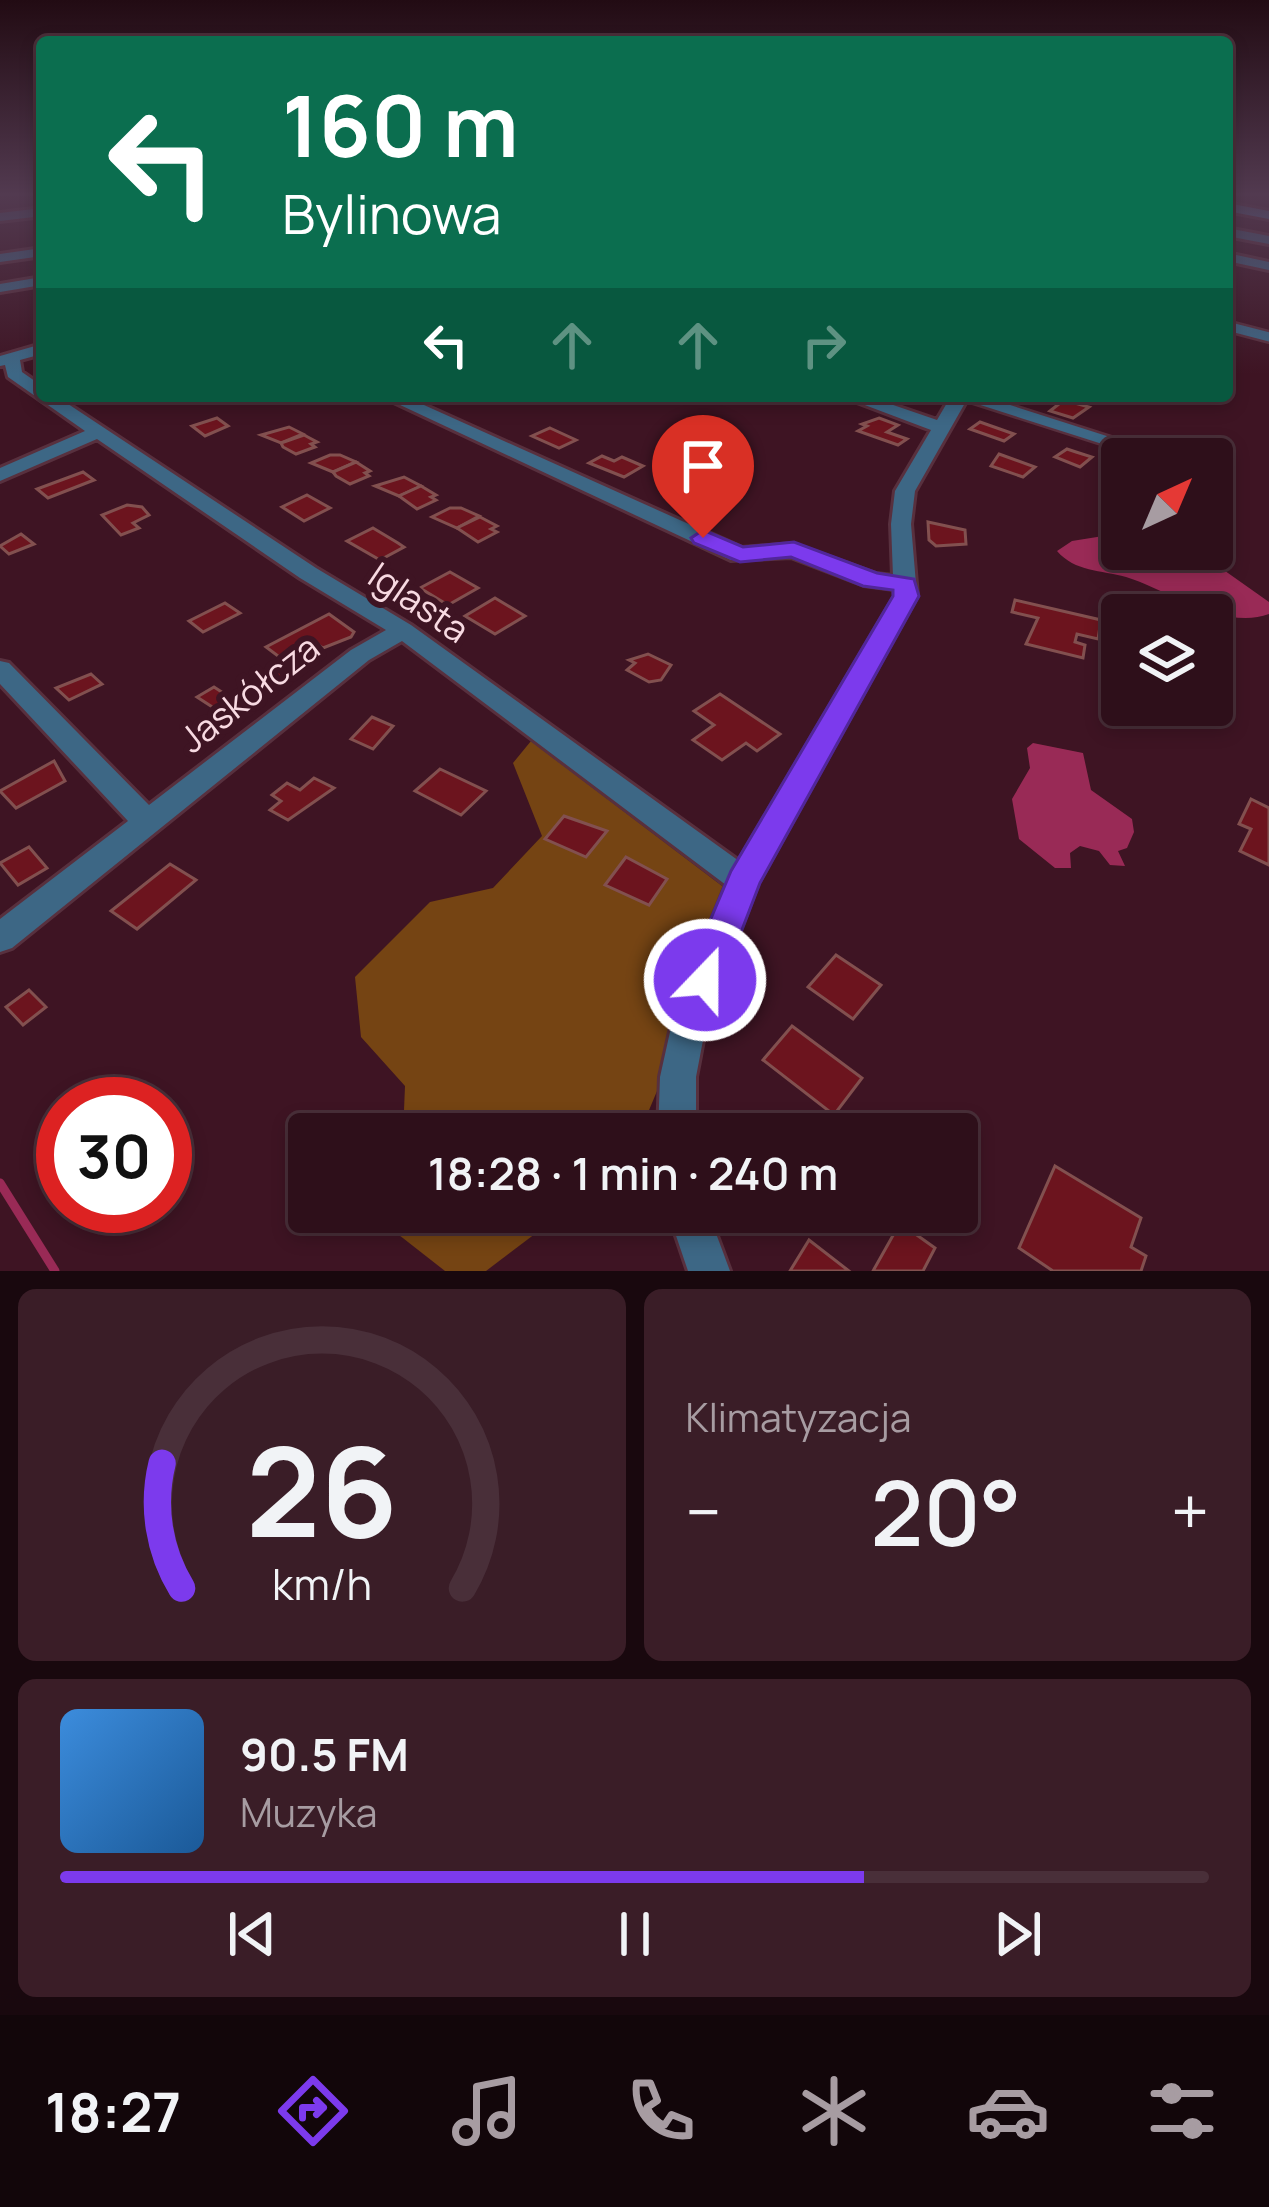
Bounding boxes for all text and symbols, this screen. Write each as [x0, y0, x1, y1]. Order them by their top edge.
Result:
text: 160 m [282, 67, 519, 182]
icon: left [84, 84, 240, 240]
text: Bylinowa [282, 176, 501, 250]
icon: left [413, 312, 479, 378]
icon: ahead [539, 312, 605, 378]
icon: ahead [665, 312, 731, 378]
icon: right [791, 312, 857, 378]
pin [652, 415, 754, 538]
icon: arrive [670, 433, 736, 499]
north arrow [1101, 438, 1233, 570]
map controls [1101, 438, 1233, 726]
street label: Iglasta [359, 551, 479, 653]
button: layers [1101, 594, 1233, 726]
street label: Jaskółcza [169, 623, 329, 763]
position arrow [642, 917, 768, 1043]
speed limit sign: 30 [36, 1077, 192, 1233]
text: 18:28 · 1 min · 240 m [428, 1142, 838, 1204]
text: Klimatyzacja [686, 1390, 911, 1444]
text: 26 [246, 1404, 398, 1574]
text: 20° [870, 1450, 1022, 1573]
text: − [686, 1466, 721, 1556]
text: + [1171, 1466, 1209, 1556]
text: km/h [272, 1554, 372, 1613]
text: 90.5 FM [240, 1723, 409, 1785]
text: Muzyka [240, 1785, 378, 1839]
icon: previous [219, 1901, 285, 1967]
icon: pause [602, 1901, 668, 1967]
icon: next [985, 1901, 1051, 1967]
icon: directions [271, 2069, 355, 2153]
icon: music [445, 2069, 529, 2153]
icon: phone [619, 2069, 703, 2153]
icon: climate [792, 2069, 876, 2153]
icon: car [966, 2069, 1050, 2153]
icon: filters [1140, 2069, 1224, 2153]
text: 18:27 [45, 2074, 181, 2148]

